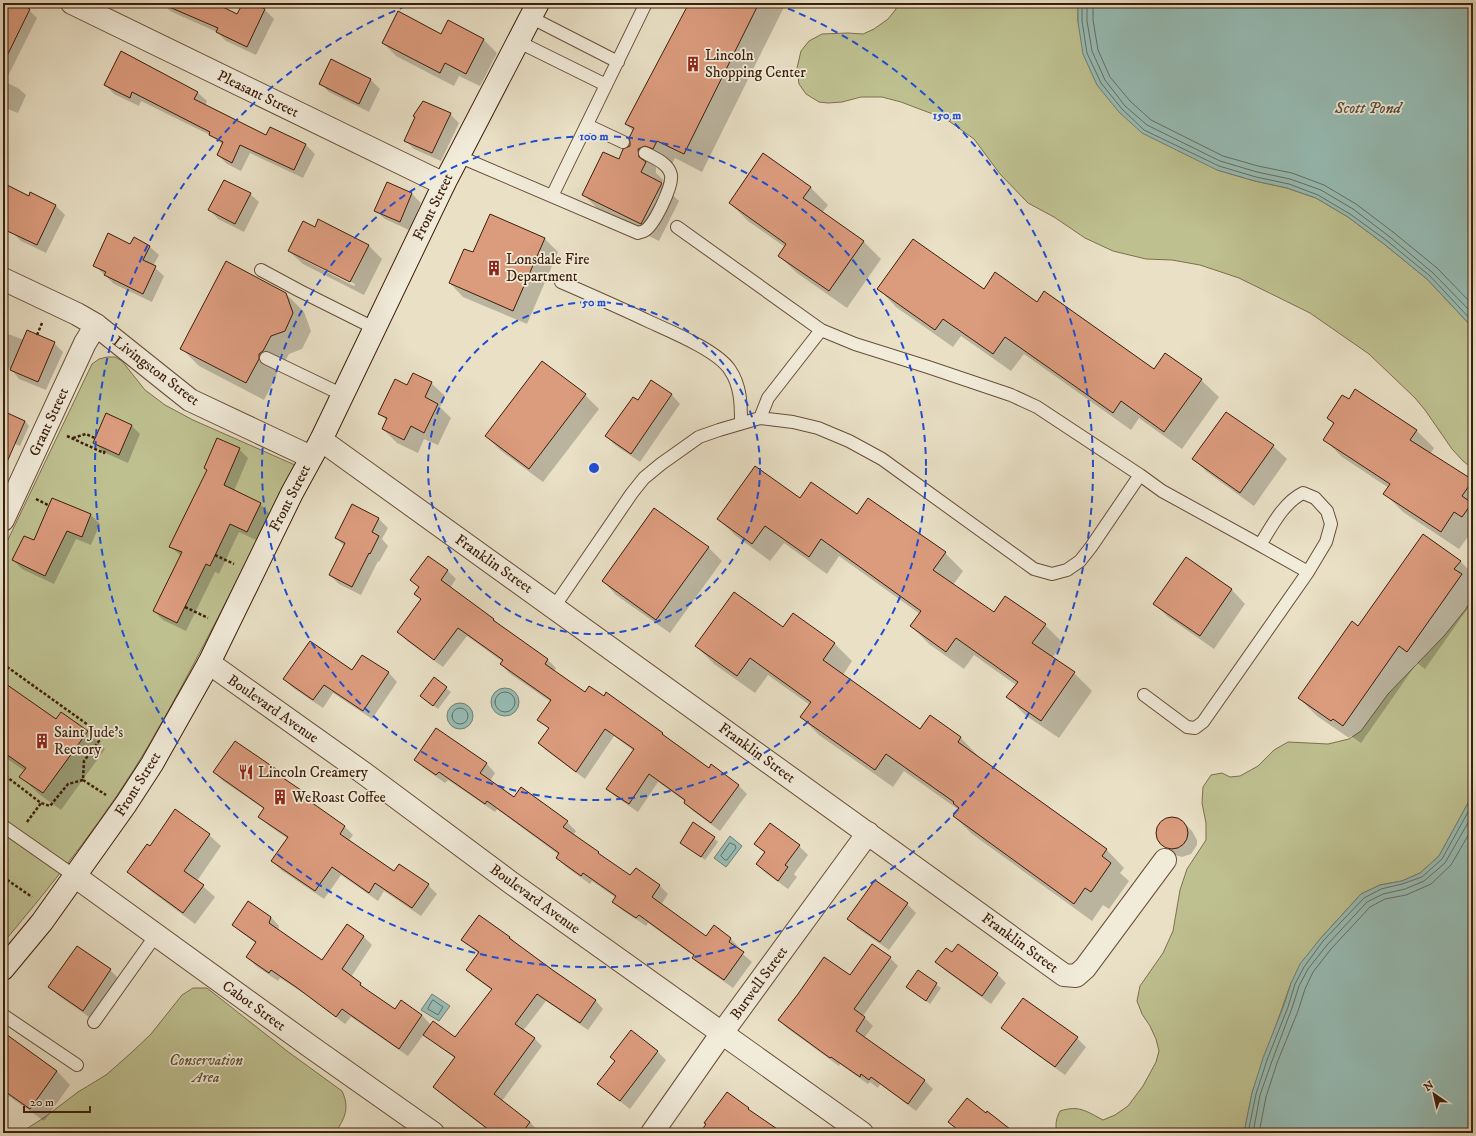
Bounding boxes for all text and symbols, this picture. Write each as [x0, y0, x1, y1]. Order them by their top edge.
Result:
place label: Lincoln Shopping Center [705, 46, 806, 82]
building icon: Lincoln Shopping Center [684, 55, 702, 73]
street label: Pleasant Street [214, 66, 302, 122]
water label: Scott Pond [1334, 98, 1404, 118]
text: 150 m [933, 108, 961, 123]
text: 100 m [580, 129, 608, 144]
street label: Front Street [409, 170, 458, 244]
place label: Lonsdale Fire Department [506, 250, 590, 286]
building icon: Lonsdale Fire Department [485, 259, 503, 277]
text: 50 m [581, 295, 606, 310]
street label: Livingston Street [109, 332, 203, 410]
street label: Grant Street [25, 384, 73, 459]
street label: Front Street [265, 461, 315, 535]
centre of rings [587, 461, 601, 475]
street label: Franklin Street [451, 530, 537, 598]
street label: Boulevard Avenue [224, 670, 322, 748]
street label: Franklin Street [715, 719, 799, 787]
place label: Saint Jude's Rectory [54, 723, 123, 759]
building icon: Saint Jude's Rectory [33, 732, 51, 750]
street label: Front Street [111, 748, 165, 820]
restaurant icon: Lincoln Creamery [237, 763, 255, 781]
place label: Lincoln Creamery [258, 763, 369, 782]
building icon: WeRoast Coffee [271, 788, 289, 806]
place label: WeRoast Coffee [291, 788, 386, 807]
street label: Boulevard Avenue [486, 860, 584, 938]
street label: Franklin Street [978, 909, 1062, 977]
street label: Burwell Street [726, 942, 792, 1023]
street label: Cabot Street [218, 977, 290, 1036]
park label: Conservation Area [169, 1051, 243, 1087]
north arrow [1414, 1074, 1454, 1114]
text: N [1421, 1078, 1437, 1095]
scale bar [24, 1088, 90, 1114]
text: 20 m [30, 1095, 54, 1110]

